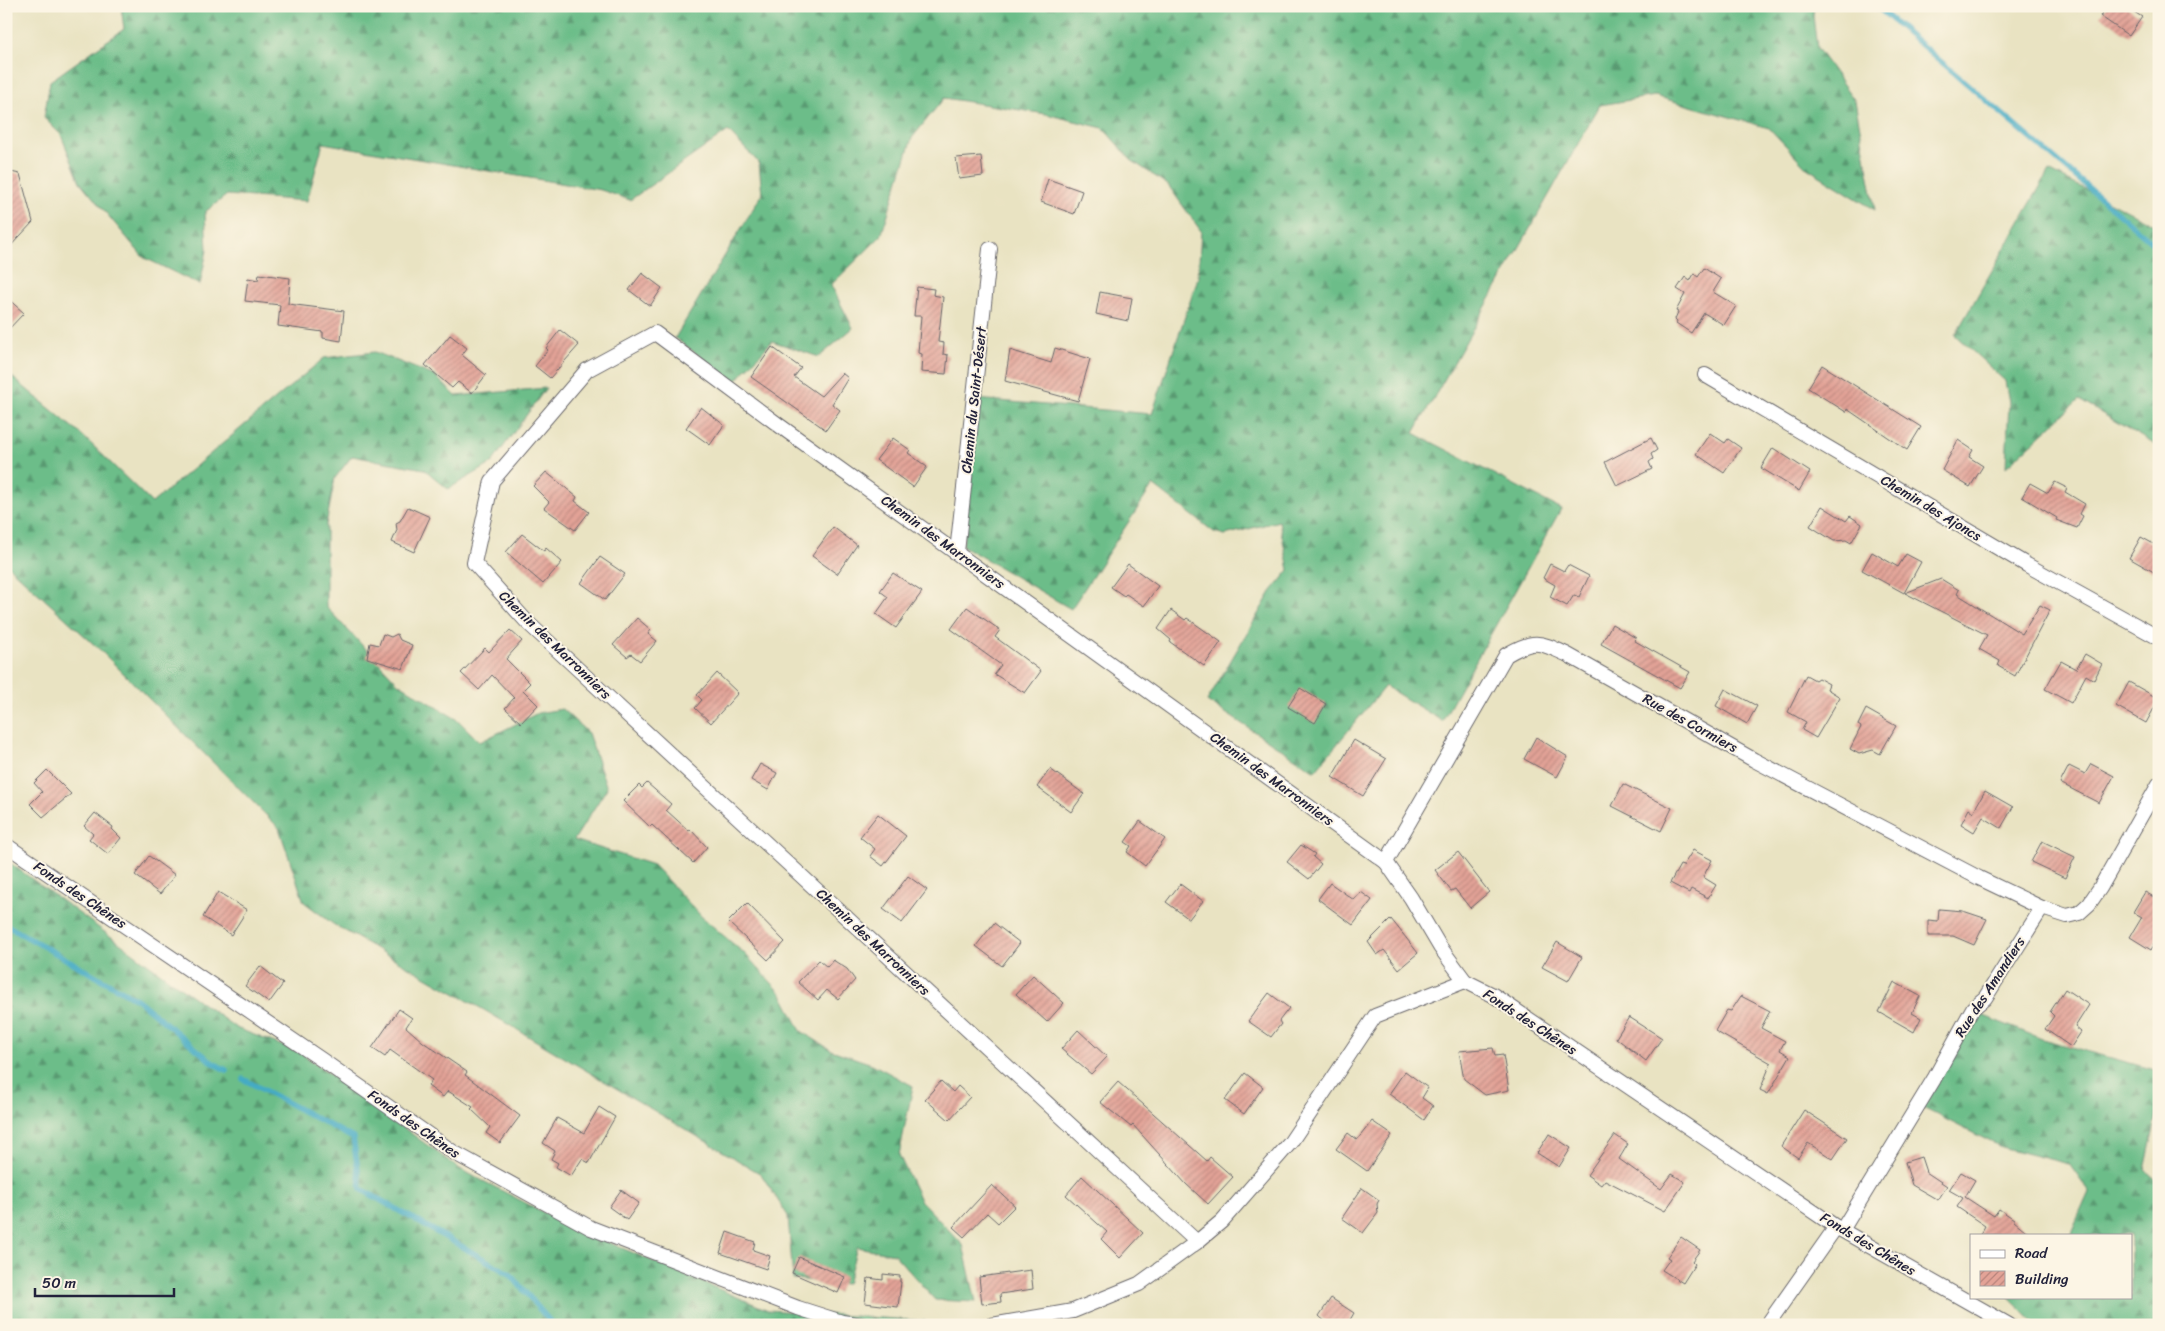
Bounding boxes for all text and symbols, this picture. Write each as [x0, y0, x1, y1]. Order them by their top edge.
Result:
street label: Chemin du Saint-Désert [954, 324, 994, 475]
street label: Chemin des Ajoncs [1876, 468, 1987, 548]
street label: Chemin des Marronniers [875, 488, 1011, 596]
street label: Chemin des Marronniers [493, 584, 618, 706]
street label: Rue des Cormiers [1638, 686, 1742, 760]
street label: Chemin des Marronniers [1204, 725, 1340, 833]
street label: Fonds des Chênes [28, 854, 132, 936]
street label: Chemin des Marronniers [810, 882, 936, 1002]
street label: Rue des Amandiers [1948, 931, 2032, 1042]
street label: Fonds des Chênes [1478, 982, 1583, 1062]
street label: Fonds des Chênes [363, 1083, 466, 1166]
street label: Fonds des Chênes [1815, 1205, 1921, 1283]
legend [1970, 1234, 2132, 1298]
text: Road [2015, 1240, 2048, 1266]
scale bar [35, 1266, 174, 1298]
text: Building [2015, 1266, 2069, 1292]
text: 50 m [42, 1270, 77, 1296]

